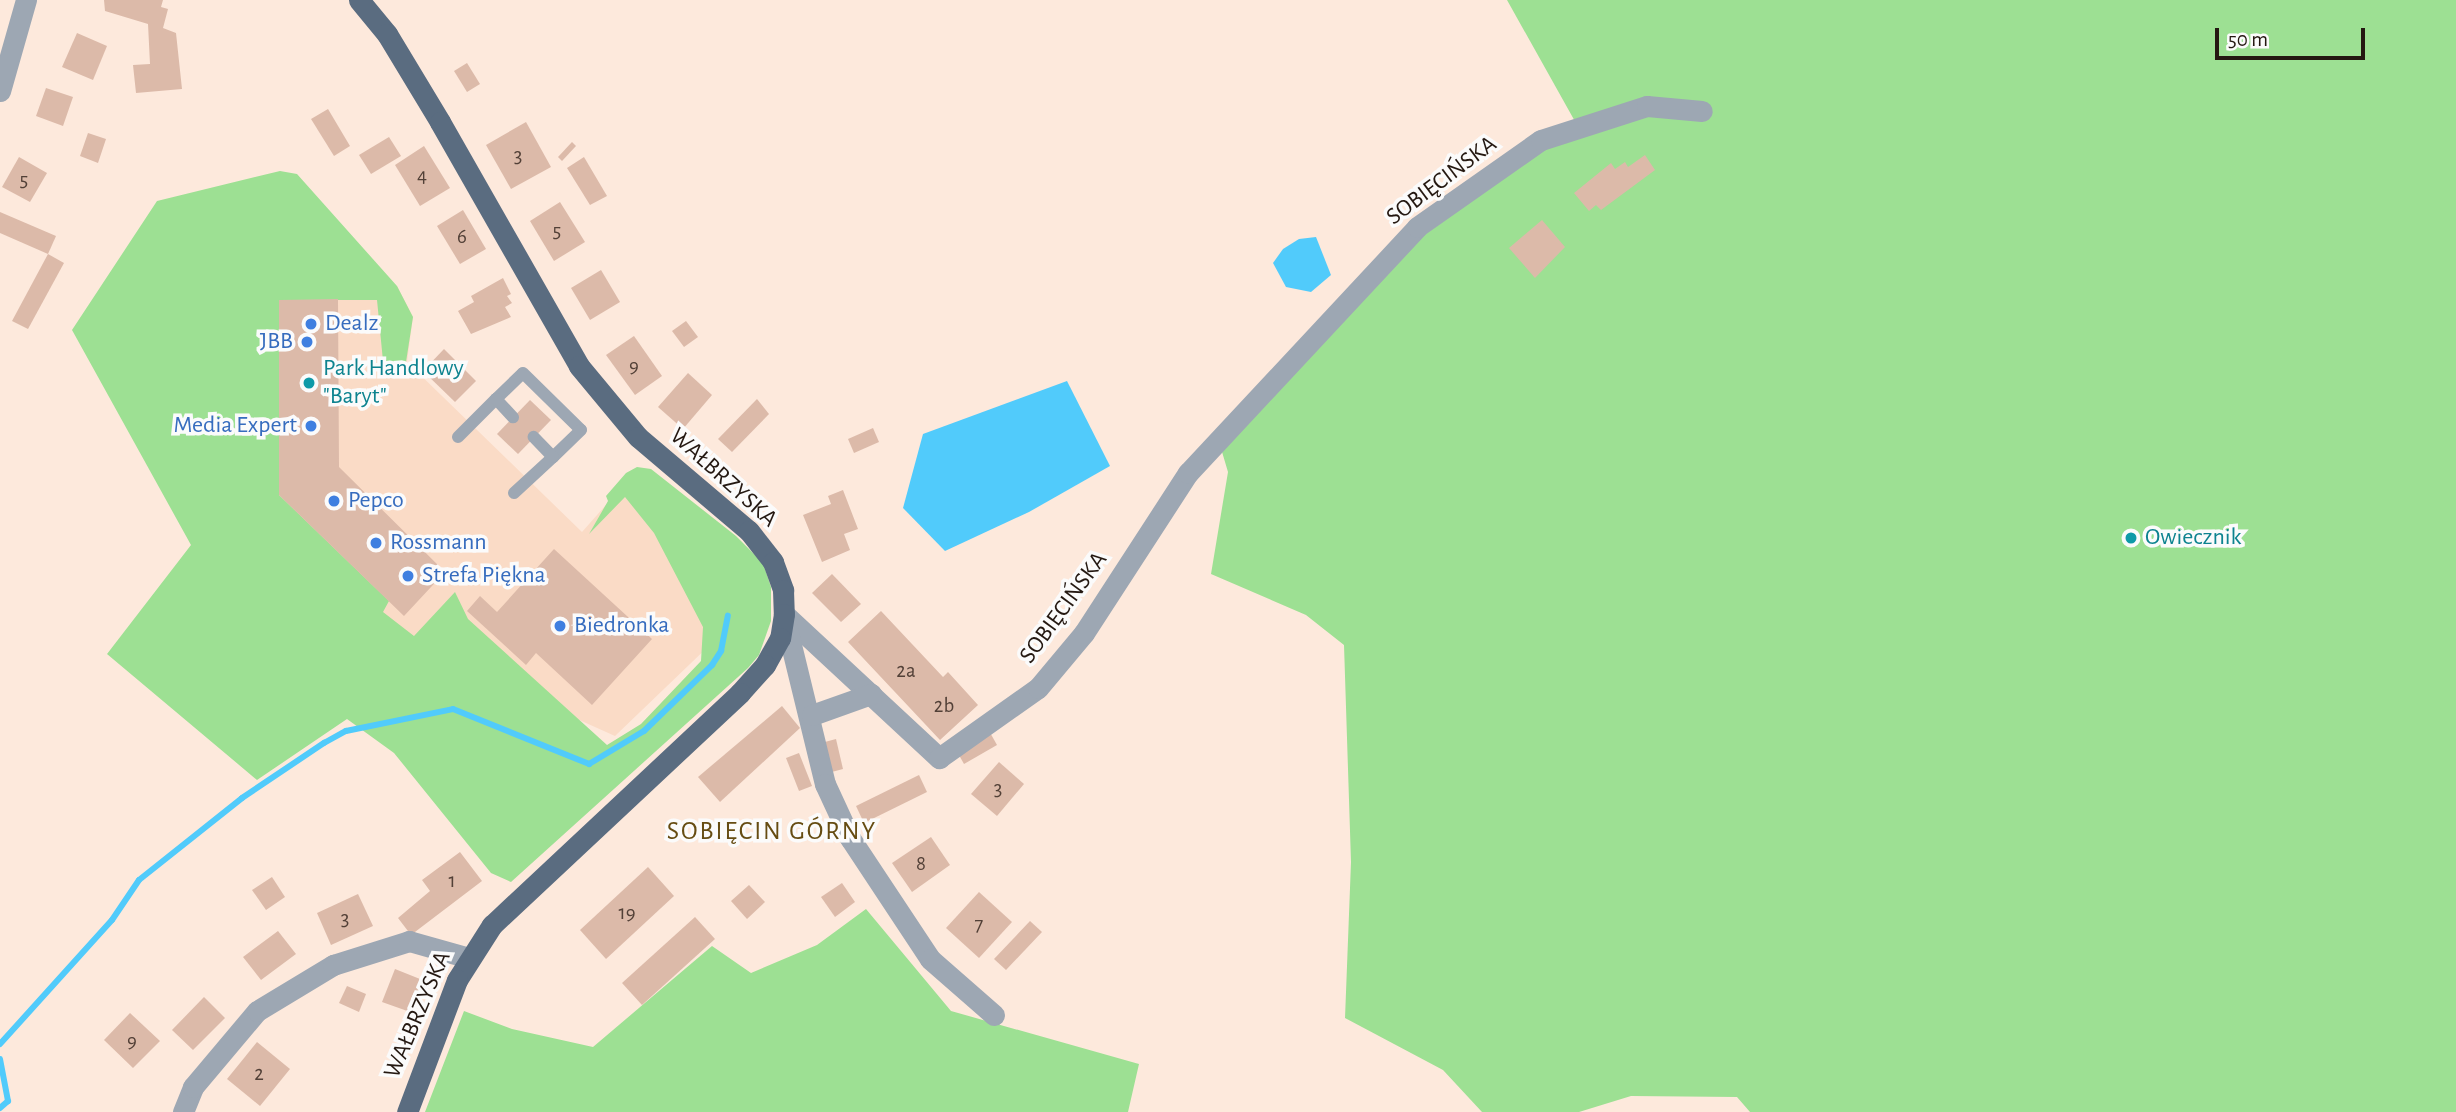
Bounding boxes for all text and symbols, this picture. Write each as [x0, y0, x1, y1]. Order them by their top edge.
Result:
scale bar [2218, 14, 2368, 58]
text: 50 m [2228, 29, 2268, 50]
street label: SOBIĘCIŃSKA [1381, 130, 1503, 232]
house number: 3 [514, 143, 522, 169]
house number: 4 [417, 163, 427, 189]
house number: 5 [20, 167, 28, 193]
house number: 5 [553, 218, 561, 244]
house number: 6 [457, 224, 467, 250]
place label: Dealz [325, 310, 378, 338]
marker: Dealz [303, 316, 319, 332]
place label: JBB [260, 328, 293, 356]
marker: JBB [299, 334, 315, 350]
house number: 9 [629, 353, 639, 379]
place label: Park Handlowy "Baryt" [323, 355, 464, 411]
marker: Park Handlowy "Baryt" [301, 375, 317, 391]
place label: Media Expert [173, 412, 297, 440]
marker: Media Expert [303, 418, 319, 434]
street label: WAŁBRZYSKA [663, 422, 783, 534]
place label: Pepco [348, 487, 404, 515]
marker: Pepco [326, 493, 342, 509]
place label: Owiecznik [2145, 524, 2242, 552]
place label: Rossmann [390, 529, 487, 557]
marker: Owiecznik [2123, 530, 2139, 546]
marker: Rossmann [368, 535, 384, 551]
street label: SOBIĘCIŃSKA [1014, 547, 1114, 669]
place label: Strefa Piękna [422, 562, 546, 590]
marker: Strefa Piękna [400, 568, 416, 584]
place label: Biedronka [574, 612, 669, 640]
marker: Biedronka [552, 618, 568, 634]
house number: 2a [896, 658, 916, 684]
house number: 2b [934, 693, 954, 719]
house number: 3 [994, 776, 1002, 802]
district label: SOBIĘCIN GÓRNY [669, 816, 875, 848]
house number: 8 [916, 851, 926, 877]
house number: 1 [448, 868, 456, 894]
house number: 19 [618, 900, 636, 926]
house number: 3 [341, 906, 349, 932]
house number: 7 [975, 912, 983, 938]
street label: WAŁBRZYSKA [378, 947, 458, 1083]
house number: 9 [127, 1028, 137, 1054]
house number: 2 [254, 1061, 264, 1087]

